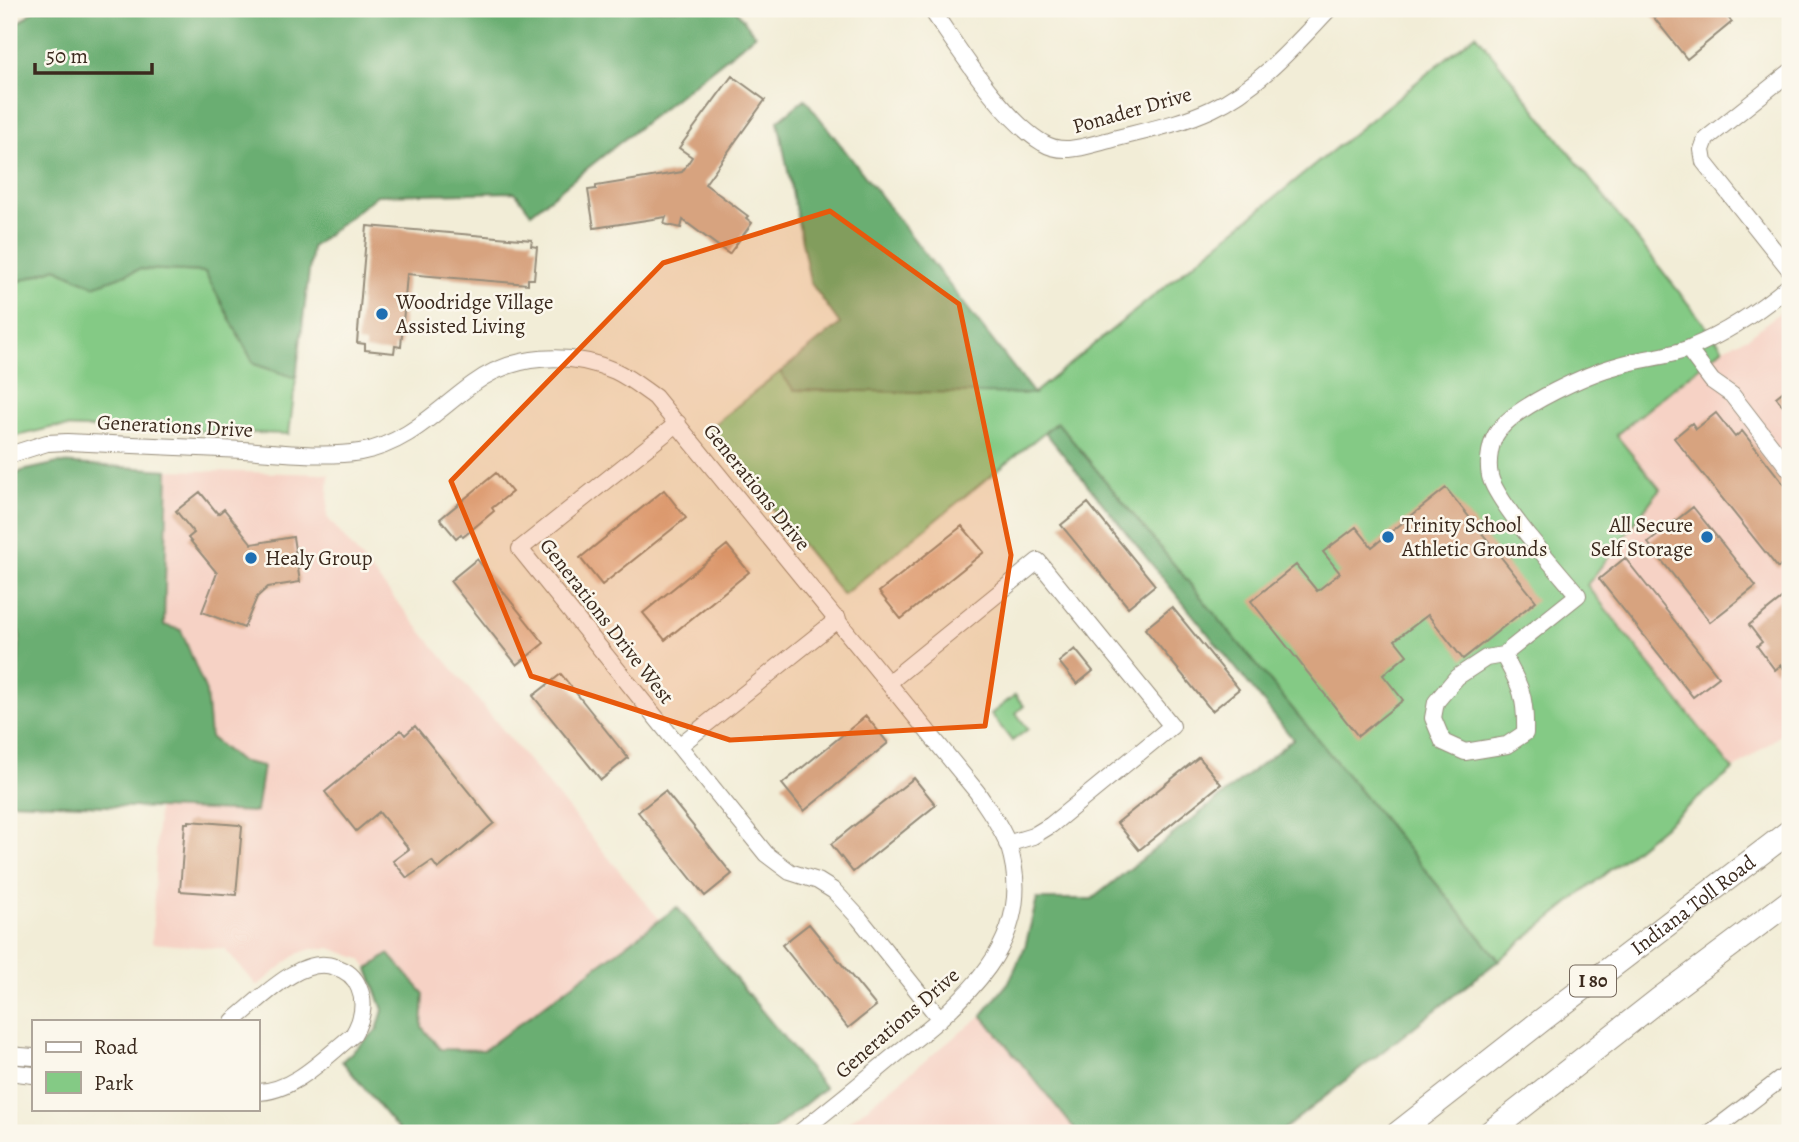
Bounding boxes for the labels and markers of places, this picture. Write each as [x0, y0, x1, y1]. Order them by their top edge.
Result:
place label: Woodridge Village Assisted Living [395, 288, 553, 340]
marker: Woodridge Village Assisted Living [374, 306, 390, 322]
place label: Trinity School Athletic Grounds [1401, 511, 1547, 563]
place label: All Secure Self Storage [1591, 511, 1693, 563]
marker: Trinity School Athletic Grounds [1380, 529, 1396, 545]
marker: All Secure Self Storage [1699, 529, 1715, 545]
place label: Healy Group [265, 544, 373, 572]
marker: Healy Group [243, 550, 259, 566]

